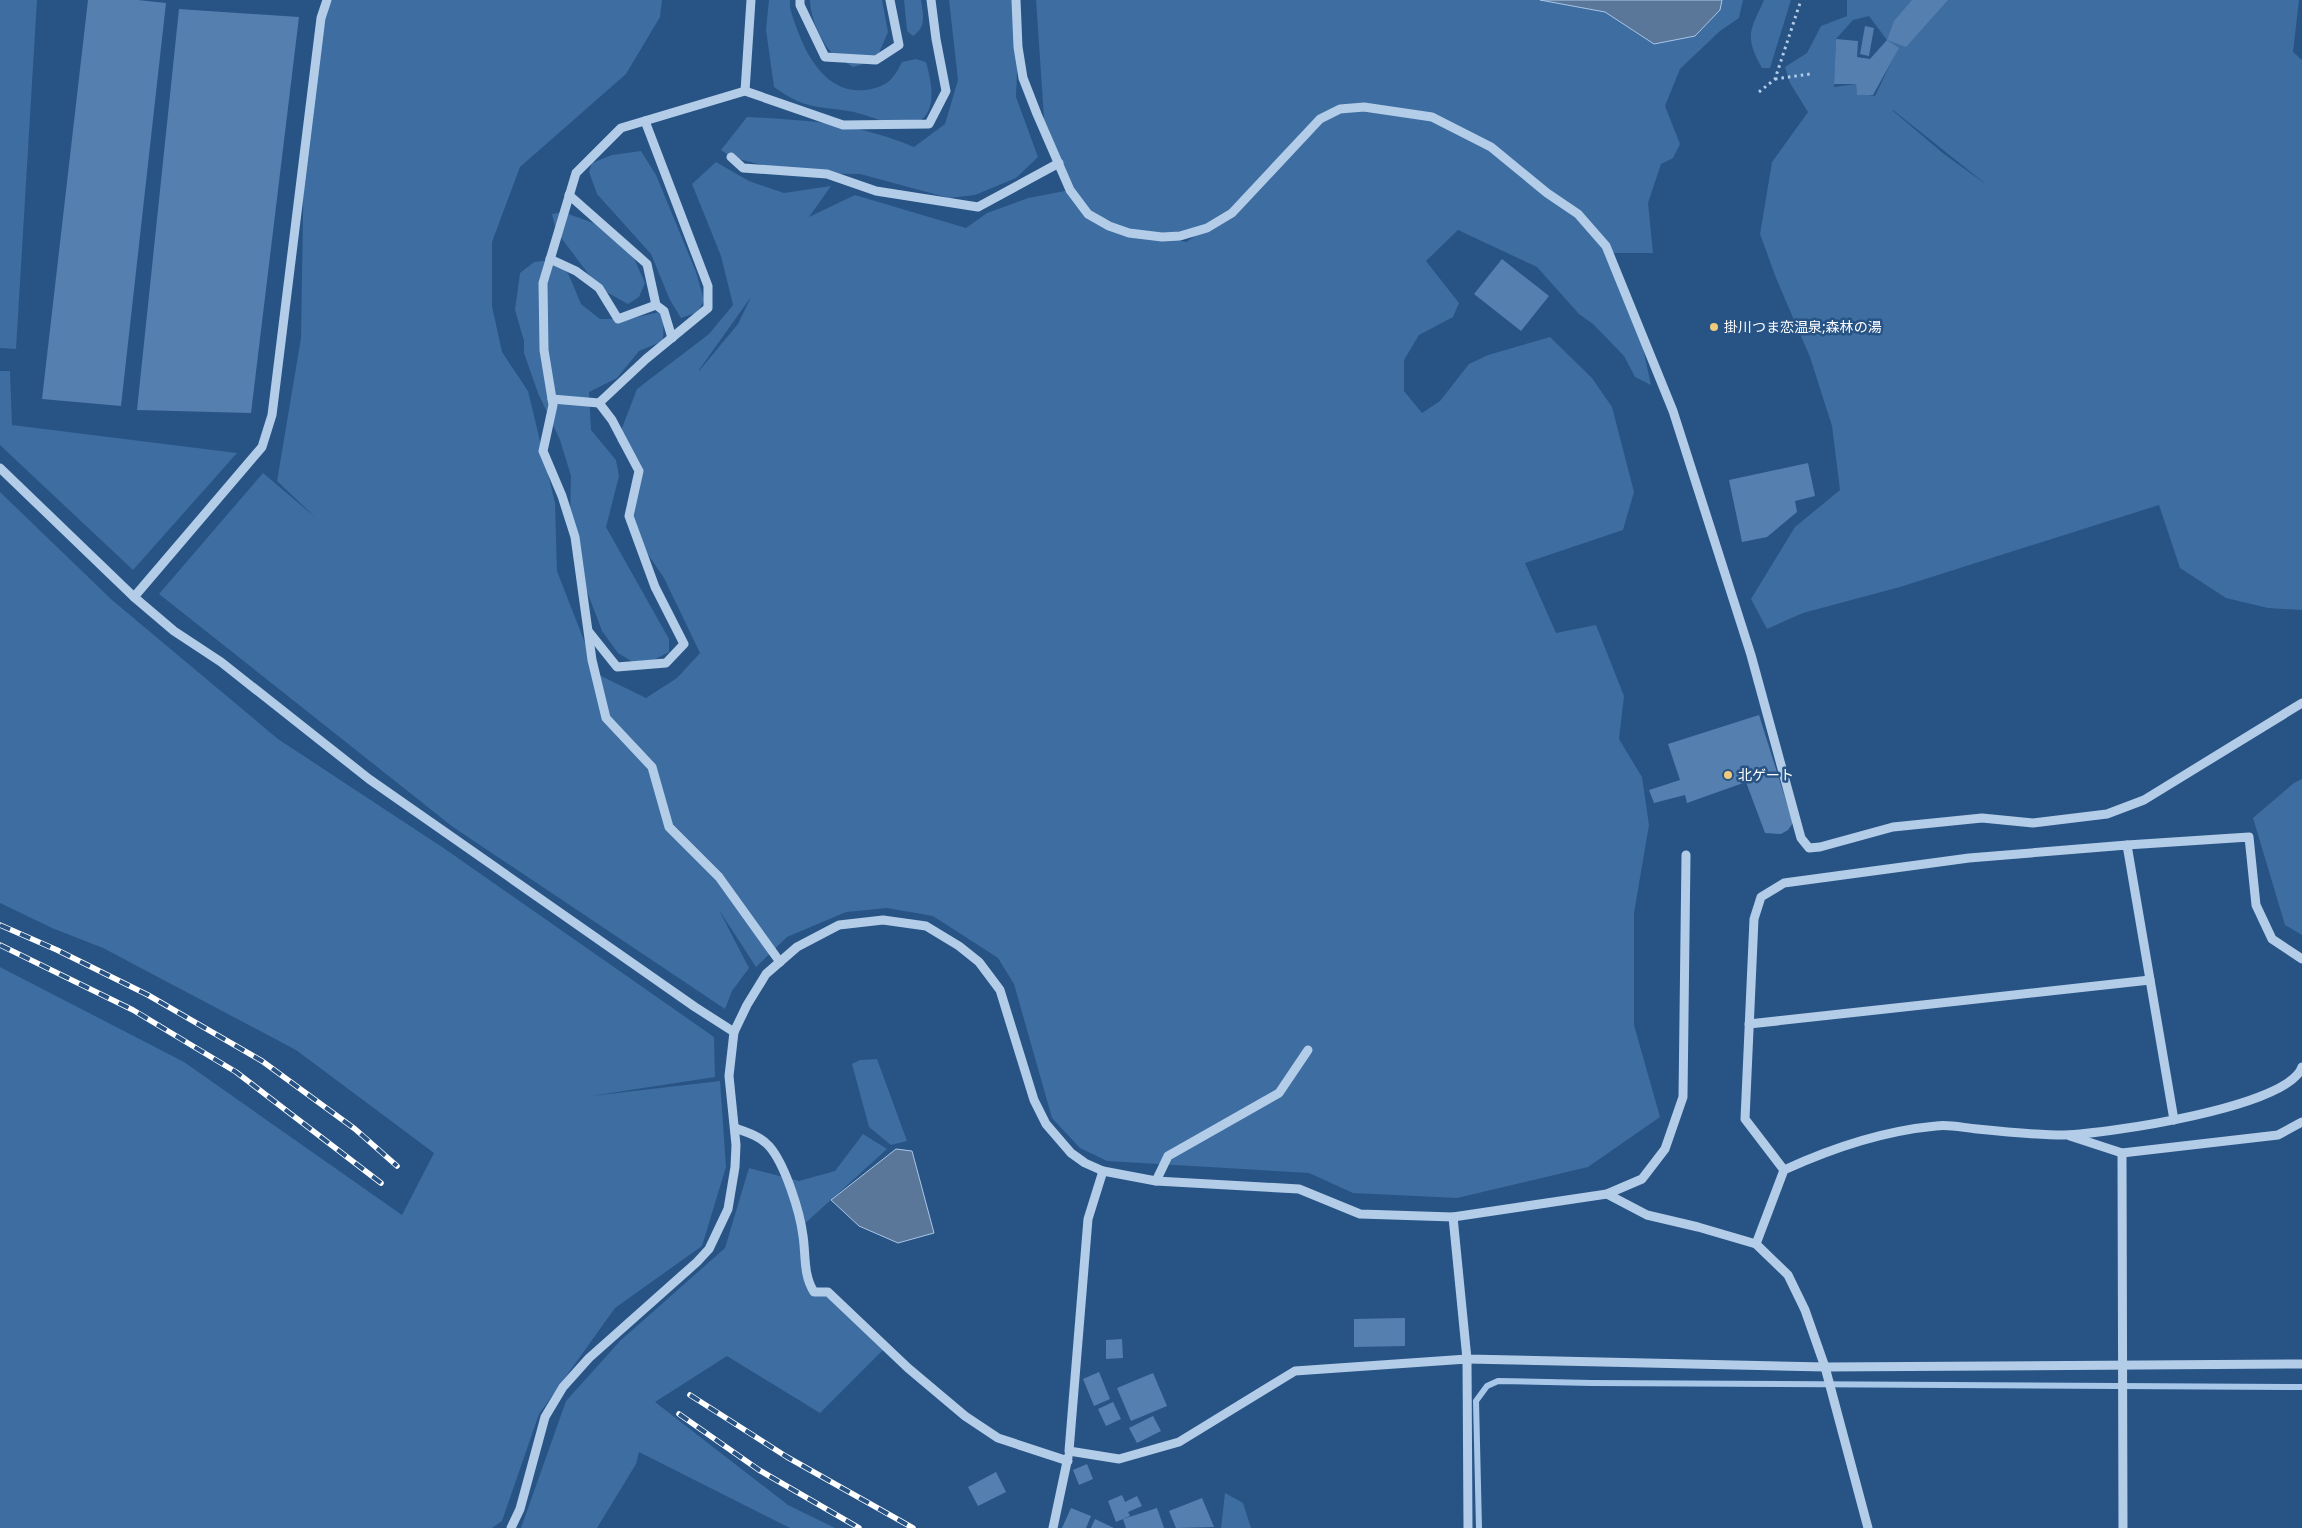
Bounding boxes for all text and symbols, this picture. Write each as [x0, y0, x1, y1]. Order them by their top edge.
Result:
place label: 掛川つま恋温泉;森林の湯 [1724, 317, 1882, 336]
marker: 掛川つま恋温泉;森林の湯 [1708, 321, 1720, 333]
place label: 北ゲート [1738, 765, 1794, 784]
marker: 北ゲート [1722, 769, 1734, 781]

